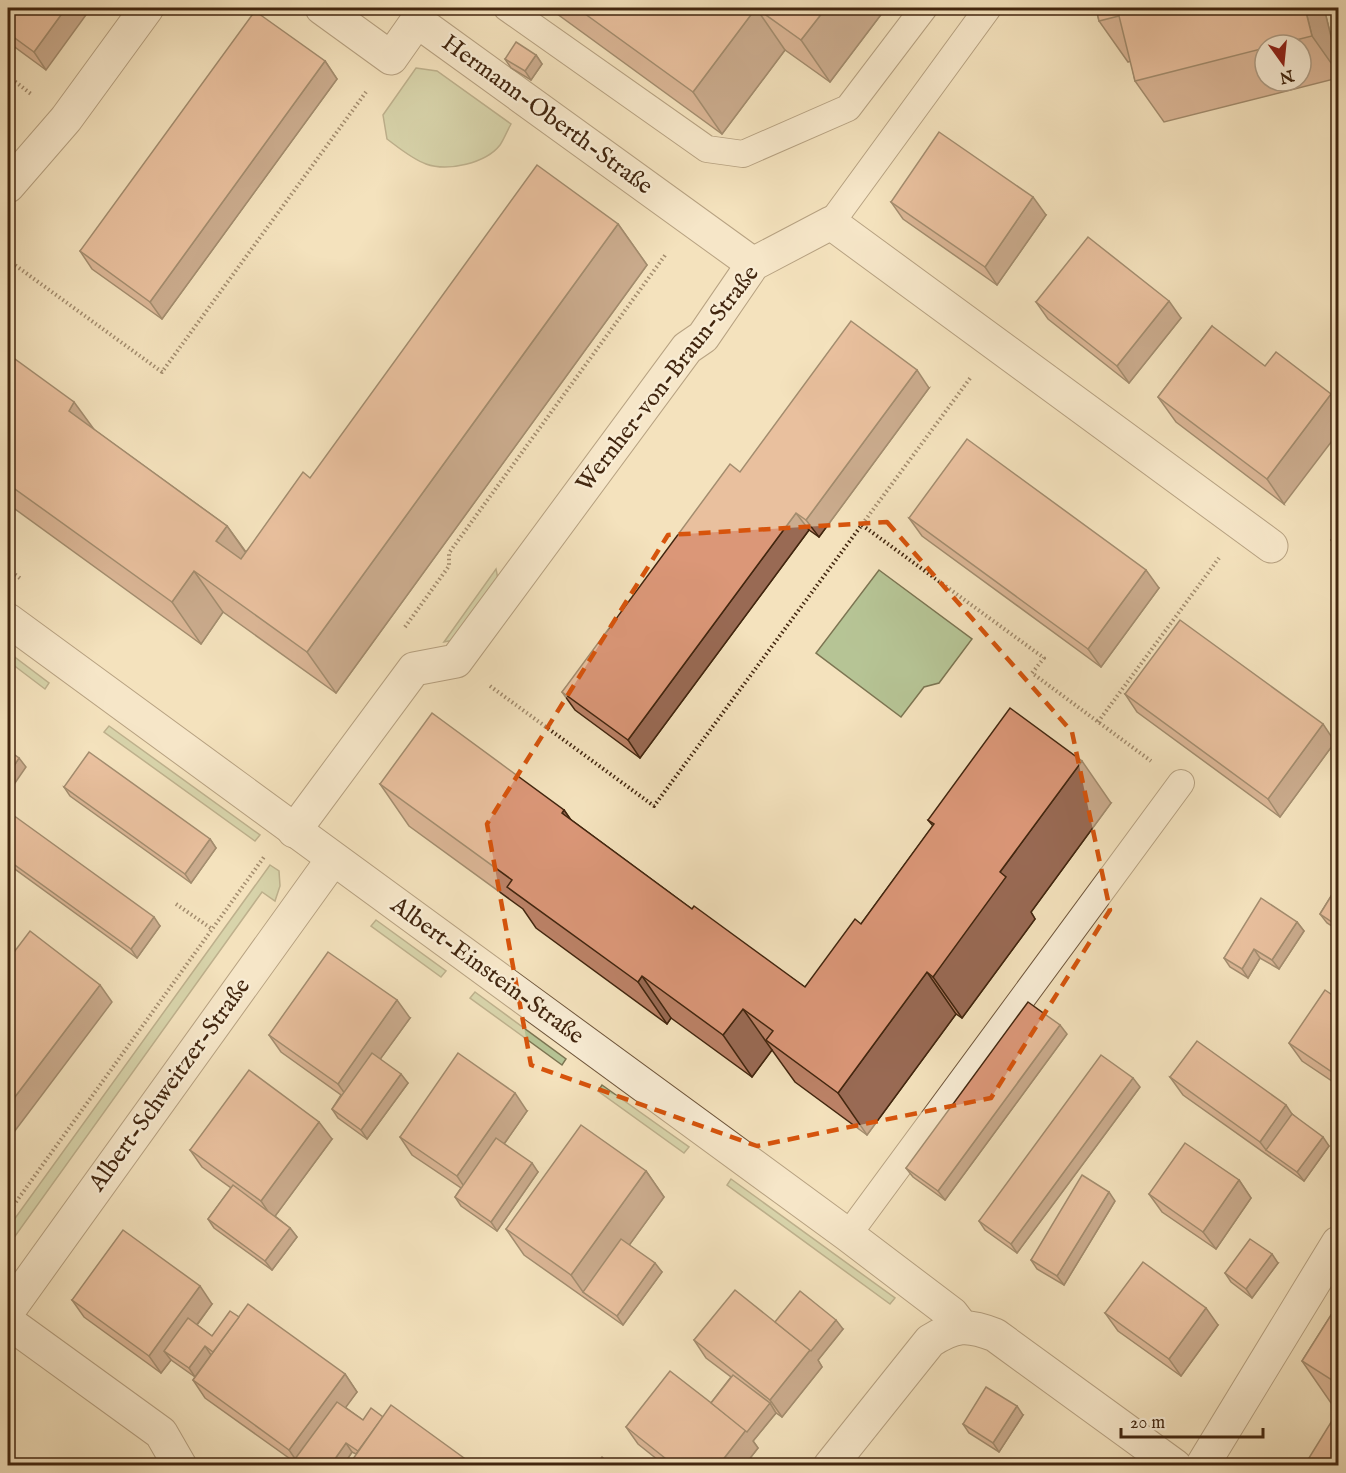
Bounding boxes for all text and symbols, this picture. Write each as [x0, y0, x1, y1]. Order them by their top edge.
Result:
street label: Hermann-Oberth-Straße [435, 28, 659, 202]
north arrow [1253, 33, 1313, 93]
text: N [1277, 64, 1297, 87]
street label: Wernher-von-Braun-Straße [570, 259, 766, 499]
street label: Albert-Einstein-Straße [383, 890, 590, 1052]
street label: Albert-Schweitzer-Straße [82, 972, 258, 1199]
scale bar [1121, 1401, 1264, 1439]
text: 20 m [1130, 1412, 1165, 1435]

